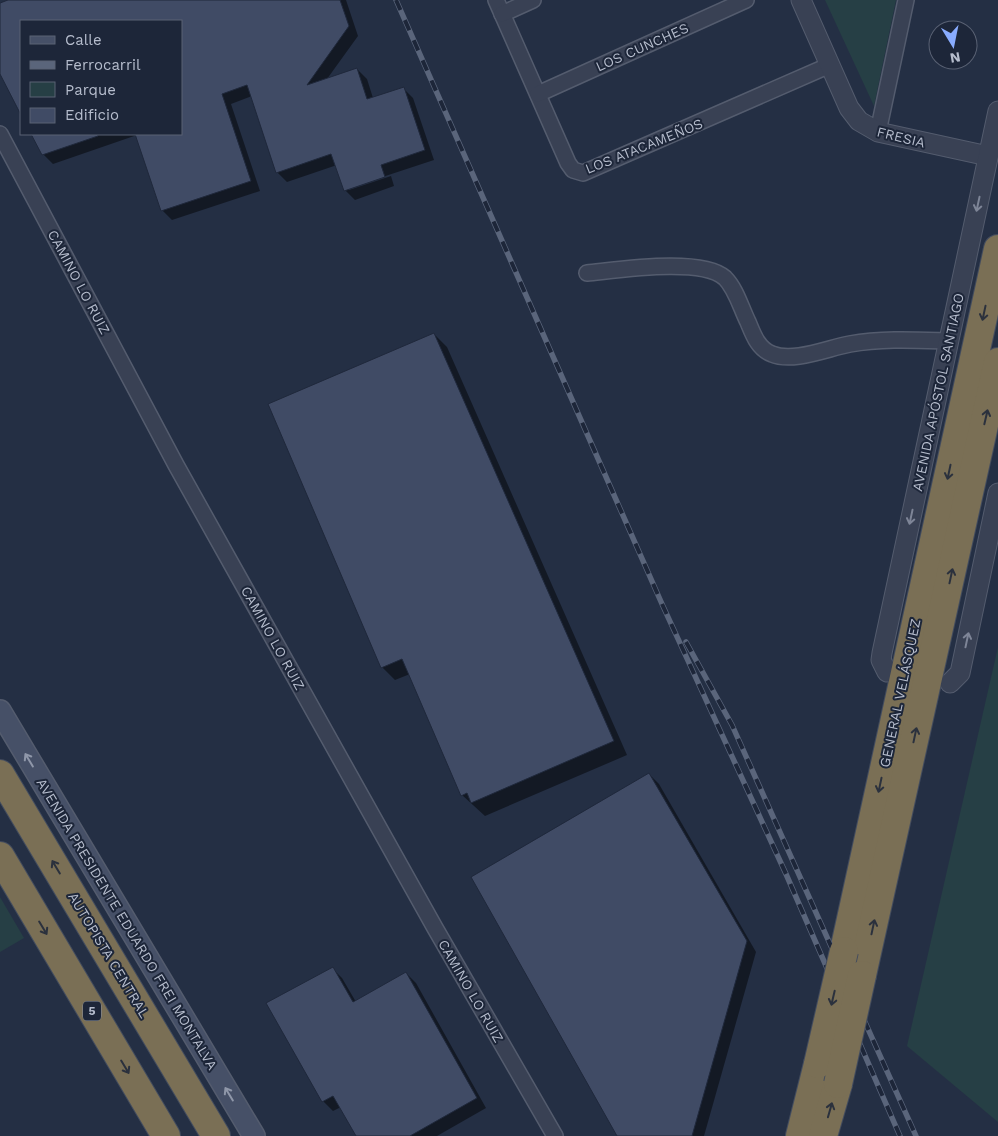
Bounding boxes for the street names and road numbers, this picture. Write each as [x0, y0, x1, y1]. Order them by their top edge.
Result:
street label: LOS CUNCHES [593, 19, 691, 75]
street label: LOS ATACAMEÑOS [583, 115, 705, 177]
street label: FRESIA [875, 123, 927, 151]
street label: CAMINO LO RUIZ [45, 227, 113, 337]
street label: AVENIDA APÓSTOL SANTIAGO [909, 291, 967, 493]
street label: CAMINO LO RUIZ [238, 583, 308, 693]
street label: GENERAL VELÁSQUEZ [876, 617, 924, 769]
street label: AVENIDA PRESIDENTE EDUARDO FREI MONTALVA [33, 775, 221, 1073]
street label: AUTOPISTA CENTRAL [65, 889, 153, 1021]
street label: CAMINO LO RUIZ [435, 937, 507, 1045]
road number: 5 [83, 1001, 101, 1020]

